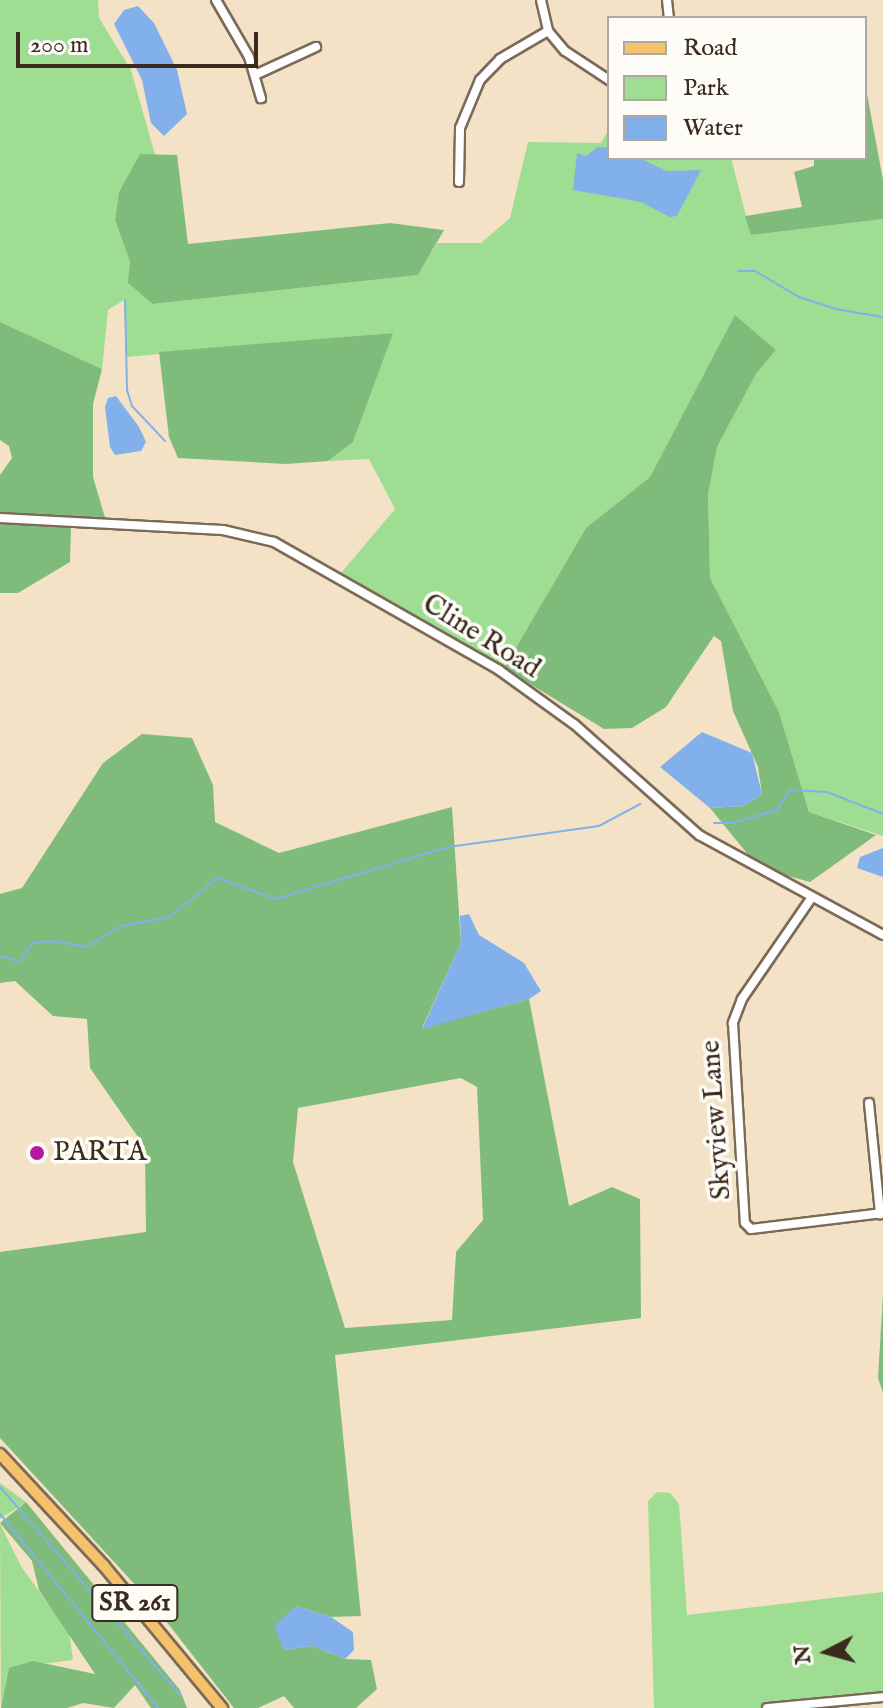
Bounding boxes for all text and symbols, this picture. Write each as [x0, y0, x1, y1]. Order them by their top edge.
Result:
scale bar [20, 16, 262, 66]
legend [607, 16, 867, 160]
text: 200 m [30, 30, 89, 61]
text: Road [683, 33, 737, 64]
text: Park [683, 73, 729, 104]
text: Water [683, 113, 743, 144]
street label: Cline Road [416, 588, 546, 686]
street label: Skyview Lane [695, 1039, 739, 1201]
place label: PARTA [53, 1136, 147, 1170]
marker: PARTA [28, 1144, 46, 1162]
road number: SR 261 [91, 1581, 179, 1625]
north arrow [787, 1612, 867, 1692]
text: N [788, 1644, 818, 1665]

